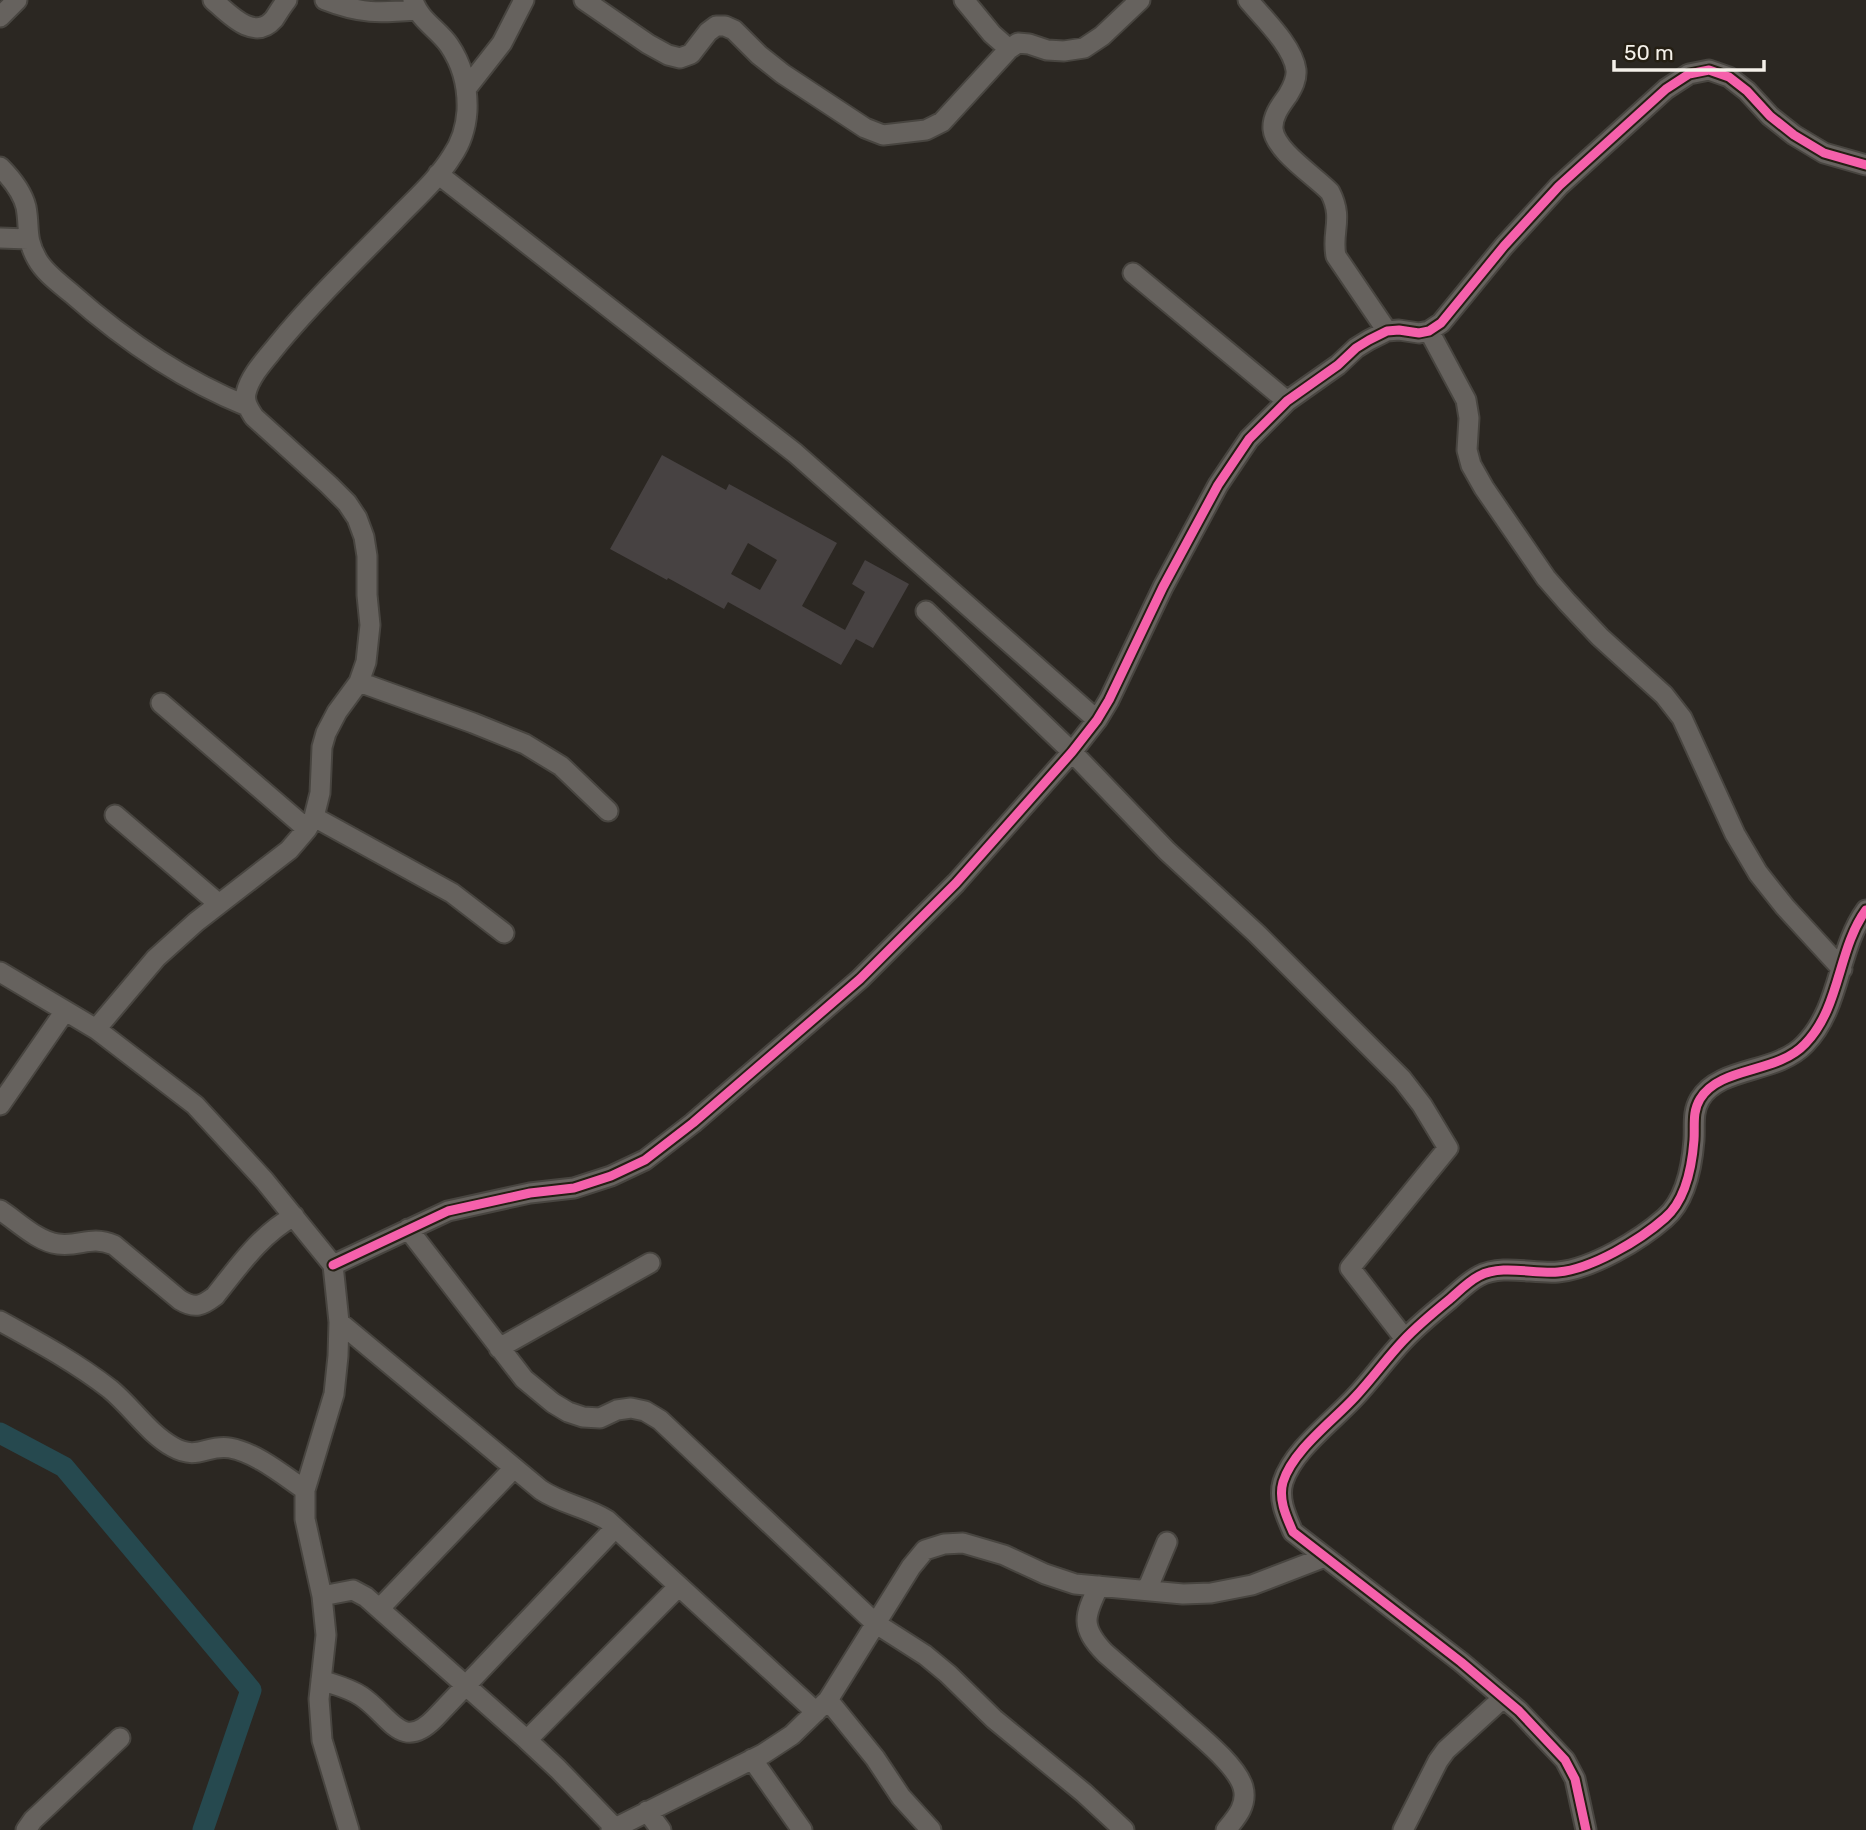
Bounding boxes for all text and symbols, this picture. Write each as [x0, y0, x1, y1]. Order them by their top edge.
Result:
scale bar [1614, 28, 1764, 72]
text: 50 m [1624, 40, 1674, 65]

